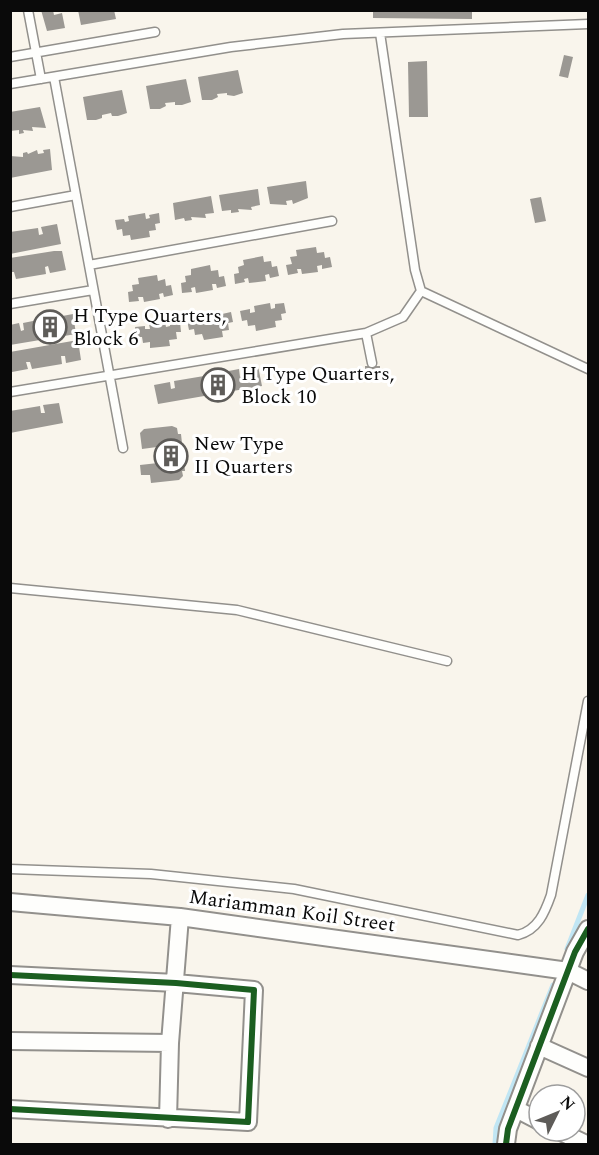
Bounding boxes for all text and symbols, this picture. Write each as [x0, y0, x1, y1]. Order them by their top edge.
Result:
place label: H Type Quarters, Block 6 [73, 301, 227, 354]
building icon: H Type Quarters, Block 6 [32, 309, 68, 345]
place label: H Type Quarters, Block 10 [241, 359, 395, 412]
building icon: H Type Quarters, Block 10 [200, 367, 236, 403]
place label: New Type II Quarters [194, 429, 293, 482]
building icon: New Type II Quarters [153, 438, 189, 474]
street label: Mariamman Koil Street [187, 882, 397, 940]
north arrow [527, 1083, 587, 1143]
text: N [554, 1090, 580, 1116]

